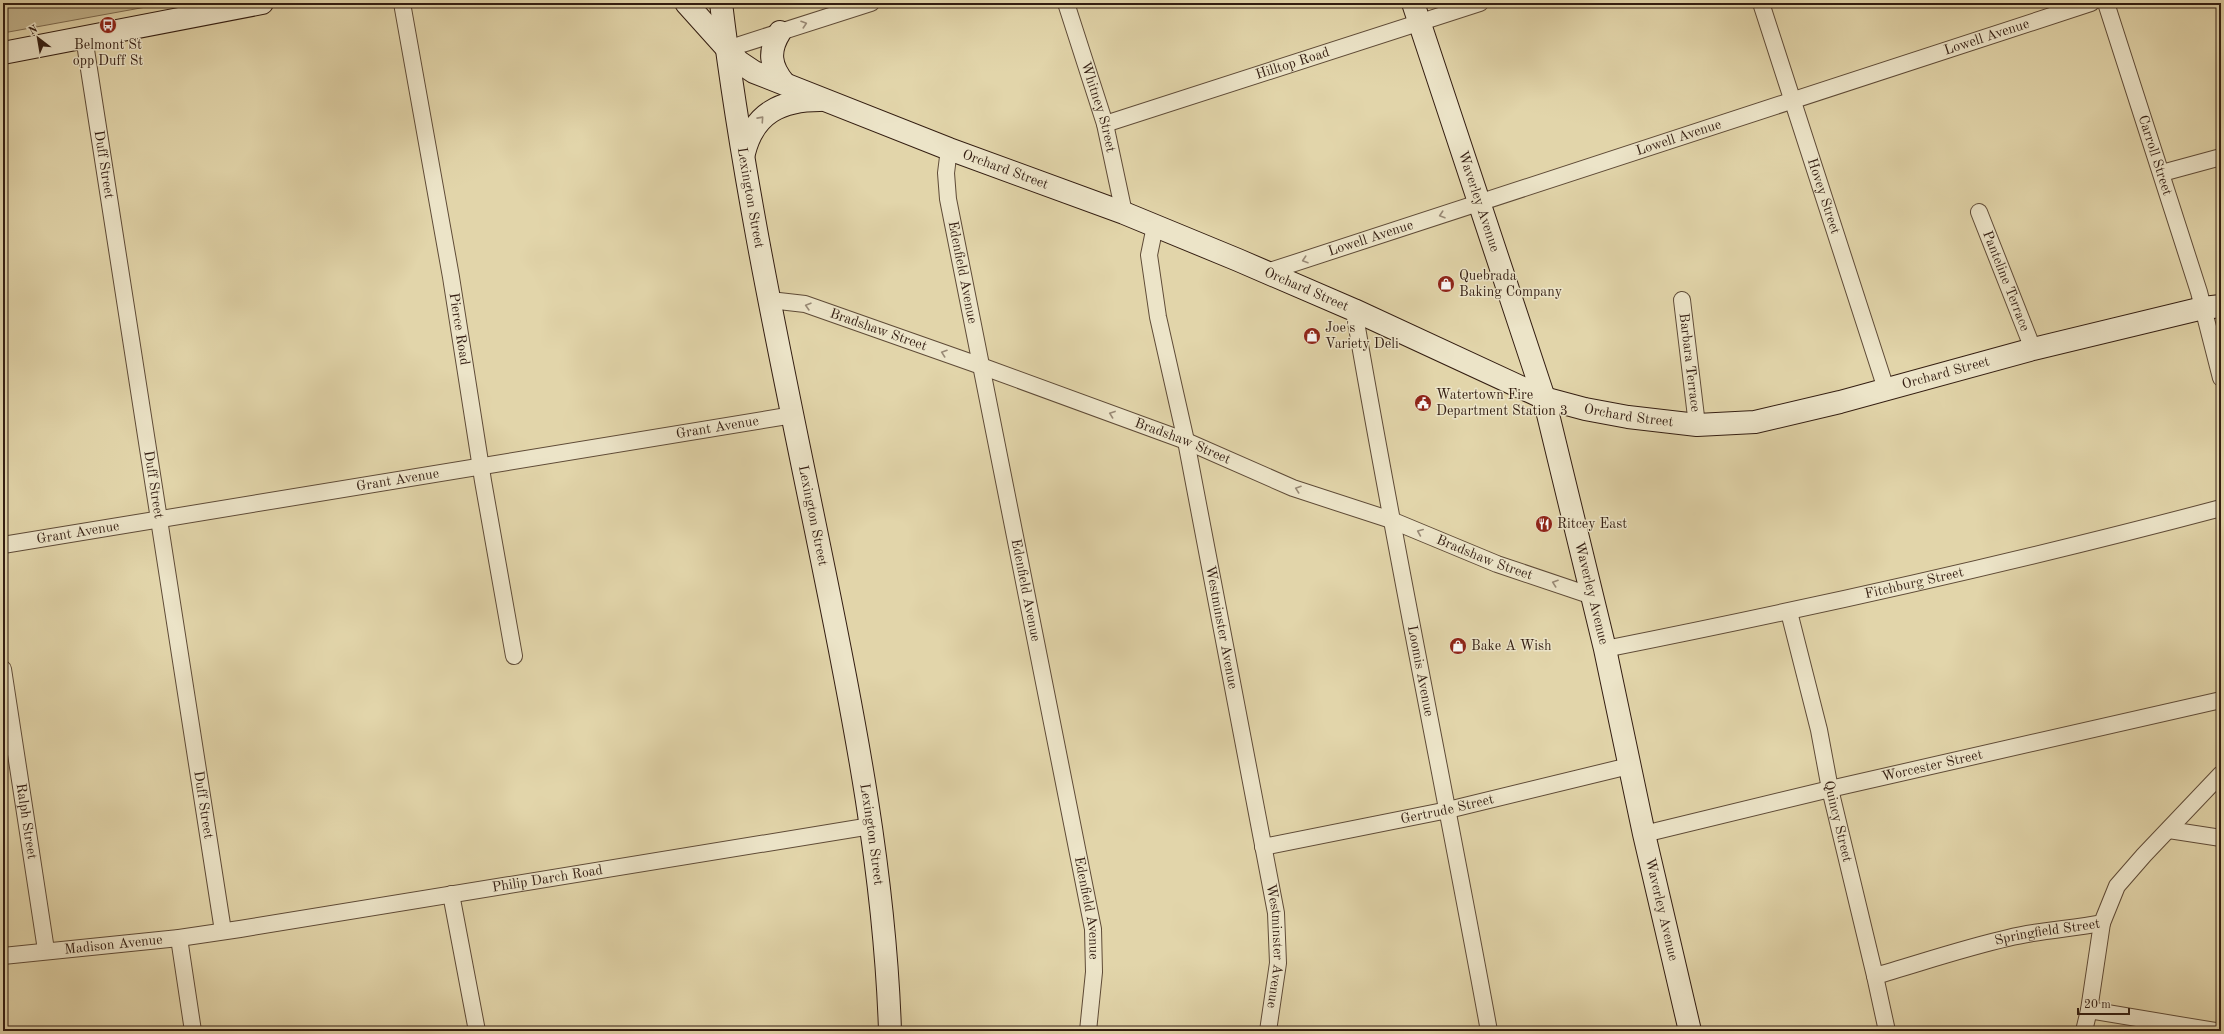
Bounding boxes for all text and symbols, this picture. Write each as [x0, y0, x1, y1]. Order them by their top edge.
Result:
bus stop icon: Belmont St opp Duff St [98, 15, 118, 35]
street label: Lowell Avenue [1942, 17, 2031, 58]
north arrow [18, 18, 58, 58]
one-way arrow [800, 20, 807, 29]
text: N [27, 24, 41, 38]
place label: Belmont St opp Duff St [73, 38, 143, 68]
street label: Hilltop Road [1254, 45, 1331, 82]
street label: Whitney Street [1078, 60, 1118, 154]
street label: Carroll Street [2136, 113, 2174, 197]
one-way arrow [756, 117, 763, 124]
street label: Lowell Avenue [1634, 117, 1723, 158]
street label: Duff Street [92, 129, 116, 200]
street label: Lexington Street [735, 146, 766, 250]
street label: Orchard Street [961, 148, 1050, 192]
street label: Waverley Avenue [1456, 149, 1502, 254]
street label: Hovey Street [1805, 156, 1842, 236]
one-way arrow [1439, 210, 1446, 219]
street label: Lowell Avenue [1326, 218, 1415, 259]
street label: Edenfield Avenue [946, 220, 980, 325]
street label: Panteline Terrace [1980, 229, 2032, 333]
one-way arrow [1302, 255, 1309, 263]
street label: Orchard Street [1262, 265, 1351, 314]
place label: Quebrada Baking Company [1459, 269, 1563, 299]
shop icon: Quebrada Baking Company [1436, 274, 1456, 294]
street label: Pierce Road [447, 292, 472, 366]
one-way arrow [805, 302, 812, 311]
street label: Bradshaw Street [828, 306, 929, 353]
street label: Barbara Terrace [1677, 312, 1702, 413]
place label: Joe's Variety Deli [1325, 321, 1399, 351]
shop icon: Joe's Variety Deli [1302, 326, 1322, 346]
one-way arrow [941, 349, 948, 358]
street label: Orchard Street [1900, 354, 1991, 392]
place label: Watertown Fire Department Station 3 [1436, 388, 1568, 418]
public building icon: Watertown Fire Department Station 3 [1413, 393, 1433, 413]
street label: Orchard Street [1583, 402, 1674, 429]
one-way arrow [1109, 411, 1116, 419]
street label: Grant Avenue [675, 414, 760, 441]
street label: Bradshaw Street [1133, 416, 1233, 467]
street label: Duff Street [141, 450, 166, 520]
street label: Lexington Street [796, 464, 830, 567]
street label: Grant Avenue [355, 466, 440, 494]
one-way arrow [1294, 485, 1301, 494]
restaurant icon: Ritcey East [1534, 514, 1554, 534]
place label: Ritcey East [1557, 517, 1627, 531]
street label: Grant Avenue [36, 519, 120, 546]
one-way arrow [1417, 529, 1425, 537]
street label: Bradshaw Street [1434, 533, 1534, 583]
street label: Edenfield Avenue [1009, 538, 1043, 643]
street label: Waverley Avenue [1572, 540, 1611, 646]
street label: Westminster Avenue [1203, 564, 1240, 690]
street label: Fitchburg Street [1863, 565, 1965, 601]
one-way arrow [1551, 580, 1558, 588]
street label: Loomis Avenue [1405, 624, 1436, 718]
shop icon: Bake A Wish [1448, 636, 1468, 656]
place label: Bake A Wish [1471, 639, 1552, 653]
street label: Worcester Street [1880, 747, 1984, 784]
street label: Duff Street [191, 770, 216, 840]
street label: Quincy Street [1822, 779, 1854, 864]
street label: Ralph Street [14, 782, 39, 860]
street label: Lexington Street [857, 782, 886, 886]
street label: Gertrude Street [1399, 792, 1495, 826]
street label: Edenfield Avenue [1072, 855, 1101, 960]
street label: Waverley Avenue [1643, 857, 1680, 962]
street label: Philip Darch Road [491, 863, 604, 895]
street label: Westminster Avenue [1264, 883, 1285, 1009]
street label: Springfield Street [1993, 917, 2101, 948]
street label: Madison Avenue [64, 933, 163, 957]
scale bar [2078, 990, 2129, 1016]
text: 20 m [2084, 999, 2111, 1011]

